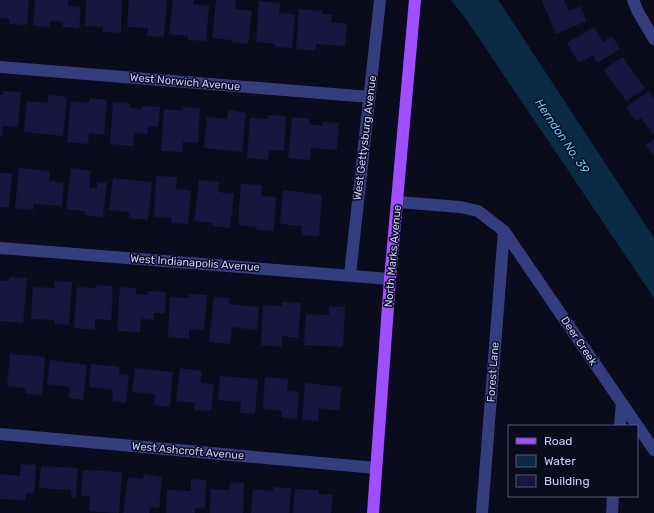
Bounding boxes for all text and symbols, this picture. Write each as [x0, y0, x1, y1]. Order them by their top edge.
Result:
street label: West Norwich Avenue [129, 71, 241, 93]
street label: West Gettysburg Avenue [351, 75, 379, 201]
water label: Herndon No. 39 [532, 96, 593, 177]
street label: North Marks Avenue [382, 204, 404, 308]
street label: West Indianapolis Avenue [130, 252, 260, 274]
street label: Deer Creek [558, 314, 600, 368]
street label: Forest Lane [484, 341, 502, 403]
legend [508, 425, 638, 497]
text: Road [544, 434, 572, 448]
street label: West Ashcroft Avenue [131, 440, 245, 462]
text: Water [544, 454, 576, 468]
text: Building [544, 474, 590, 488]

